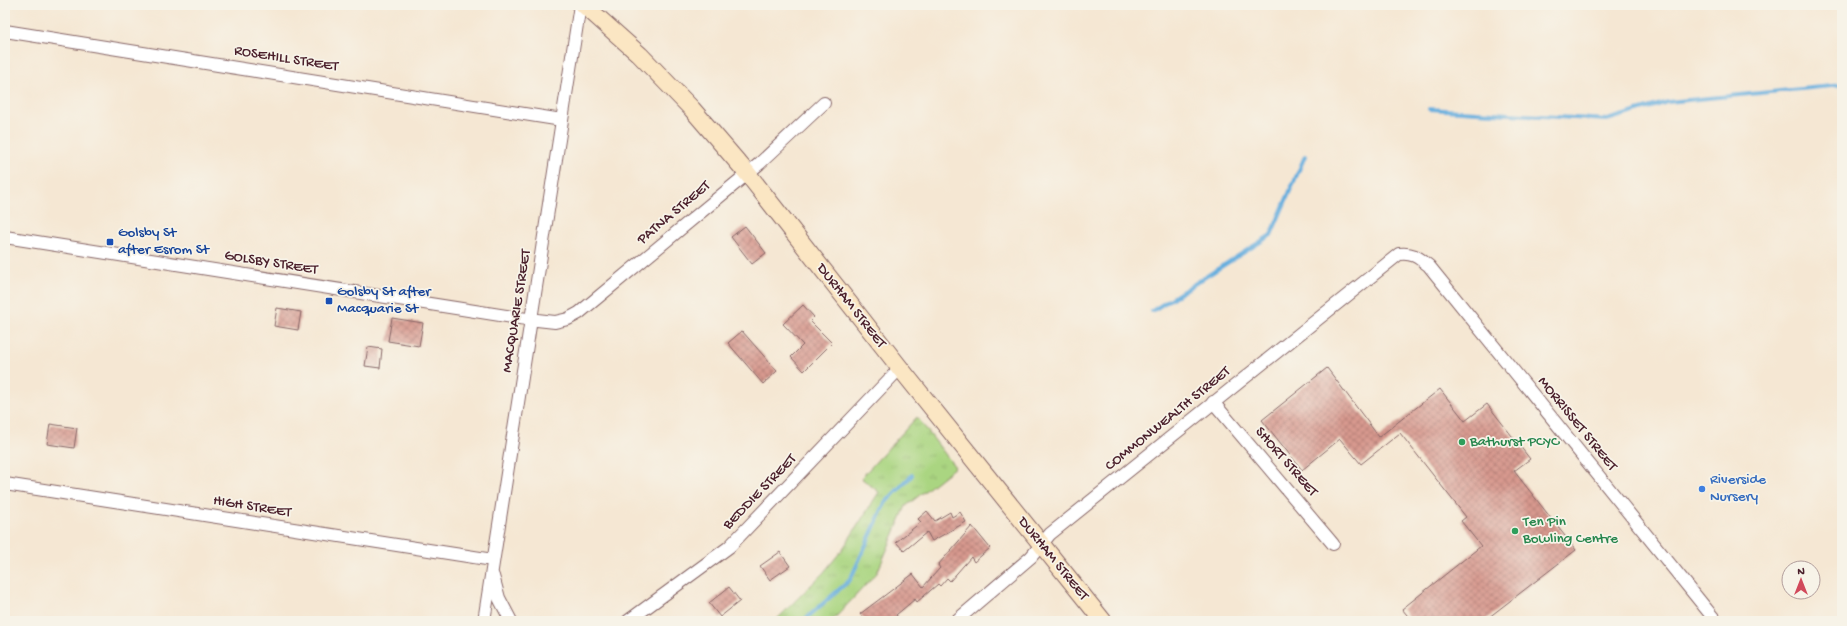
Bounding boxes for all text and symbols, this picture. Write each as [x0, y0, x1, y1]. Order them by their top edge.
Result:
street label: ROSEHILL STREET [233, 42, 340, 76]
street label: PATNA STREET [633, 176, 715, 250]
place label: Golsby St after Esrom St [118, 224, 211, 259]
marker: Golsby St after Esrom St [105, 237, 115, 247]
street label: GOLSBY STREET [223, 247, 320, 279]
street label: MACQUARIE STREET [498, 247, 536, 374]
street label: DURHAM STREET [812, 259, 890, 353]
place label: Golsby St after Macquarie St [337, 283, 432, 318]
marker: Golsby St after Macquarie St [324, 296, 334, 306]
street label: COMMONWEALTH STREET [1102, 362, 1235, 475]
street label: MORRISSET STREET [1533, 373, 1621, 476]
street label: SHORT STREET [1251, 423, 1322, 502]
place label: Bathurst PCYC [1469, 433, 1560, 451]
marker: Bathurst PCYC [1457, 437, 1467, 447]
street label: BEDDIE STREET [719, 450, 801, 534]
place label: Riverside Nursery [1710, 471, 1766, 506]
marker: Riverside Nursery [1697, 484, 1707, 494]
street label: HIGH STREET [212, 492, 294, 522]
street label: DURHAM STREET [1013, 513, 1093, 606]
place label: Ten Pin Bowling Centre [1522, 513, 1618, 548]
marker: Ten Pin Bowling Centre [1510, 526, 1520, 536]
north arrow [1781, 560, 1821, 600]
text: N [1797, 566, 1805, 578]

